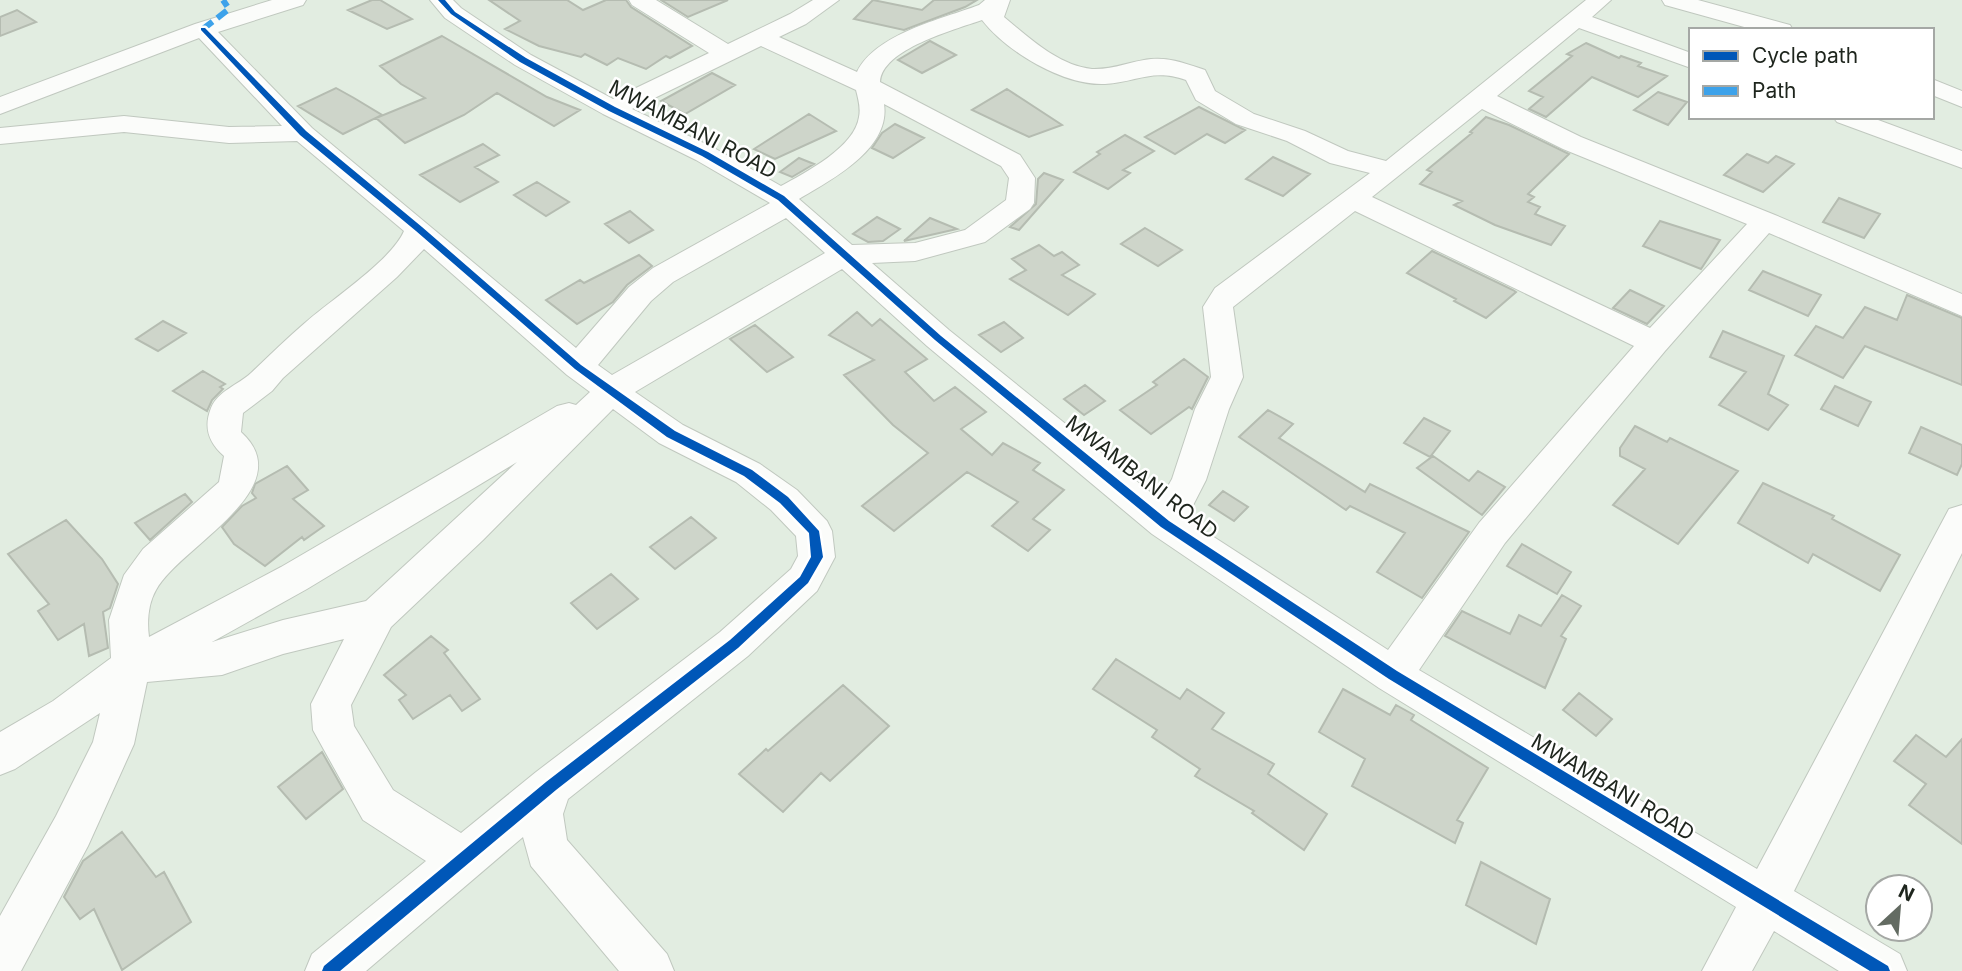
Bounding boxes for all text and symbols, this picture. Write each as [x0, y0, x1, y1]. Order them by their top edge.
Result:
legend [1689, 28, 1934, 119]
text: Cycle path [1752, 43, 1858, 68]
street label: MWAMBANI ROAD [605, 74, 781, 184]
text: Path [1752, 78, 1797, 103]
street label: MWAMBANI ROAD [1061, 410, 1223, 544]
street label: MWAMBANI ROAD [1527, 728, 1699, 846]
north arrow [1864, 873, 1934, 943]
text: N [1895, 880, 1918, 907]

